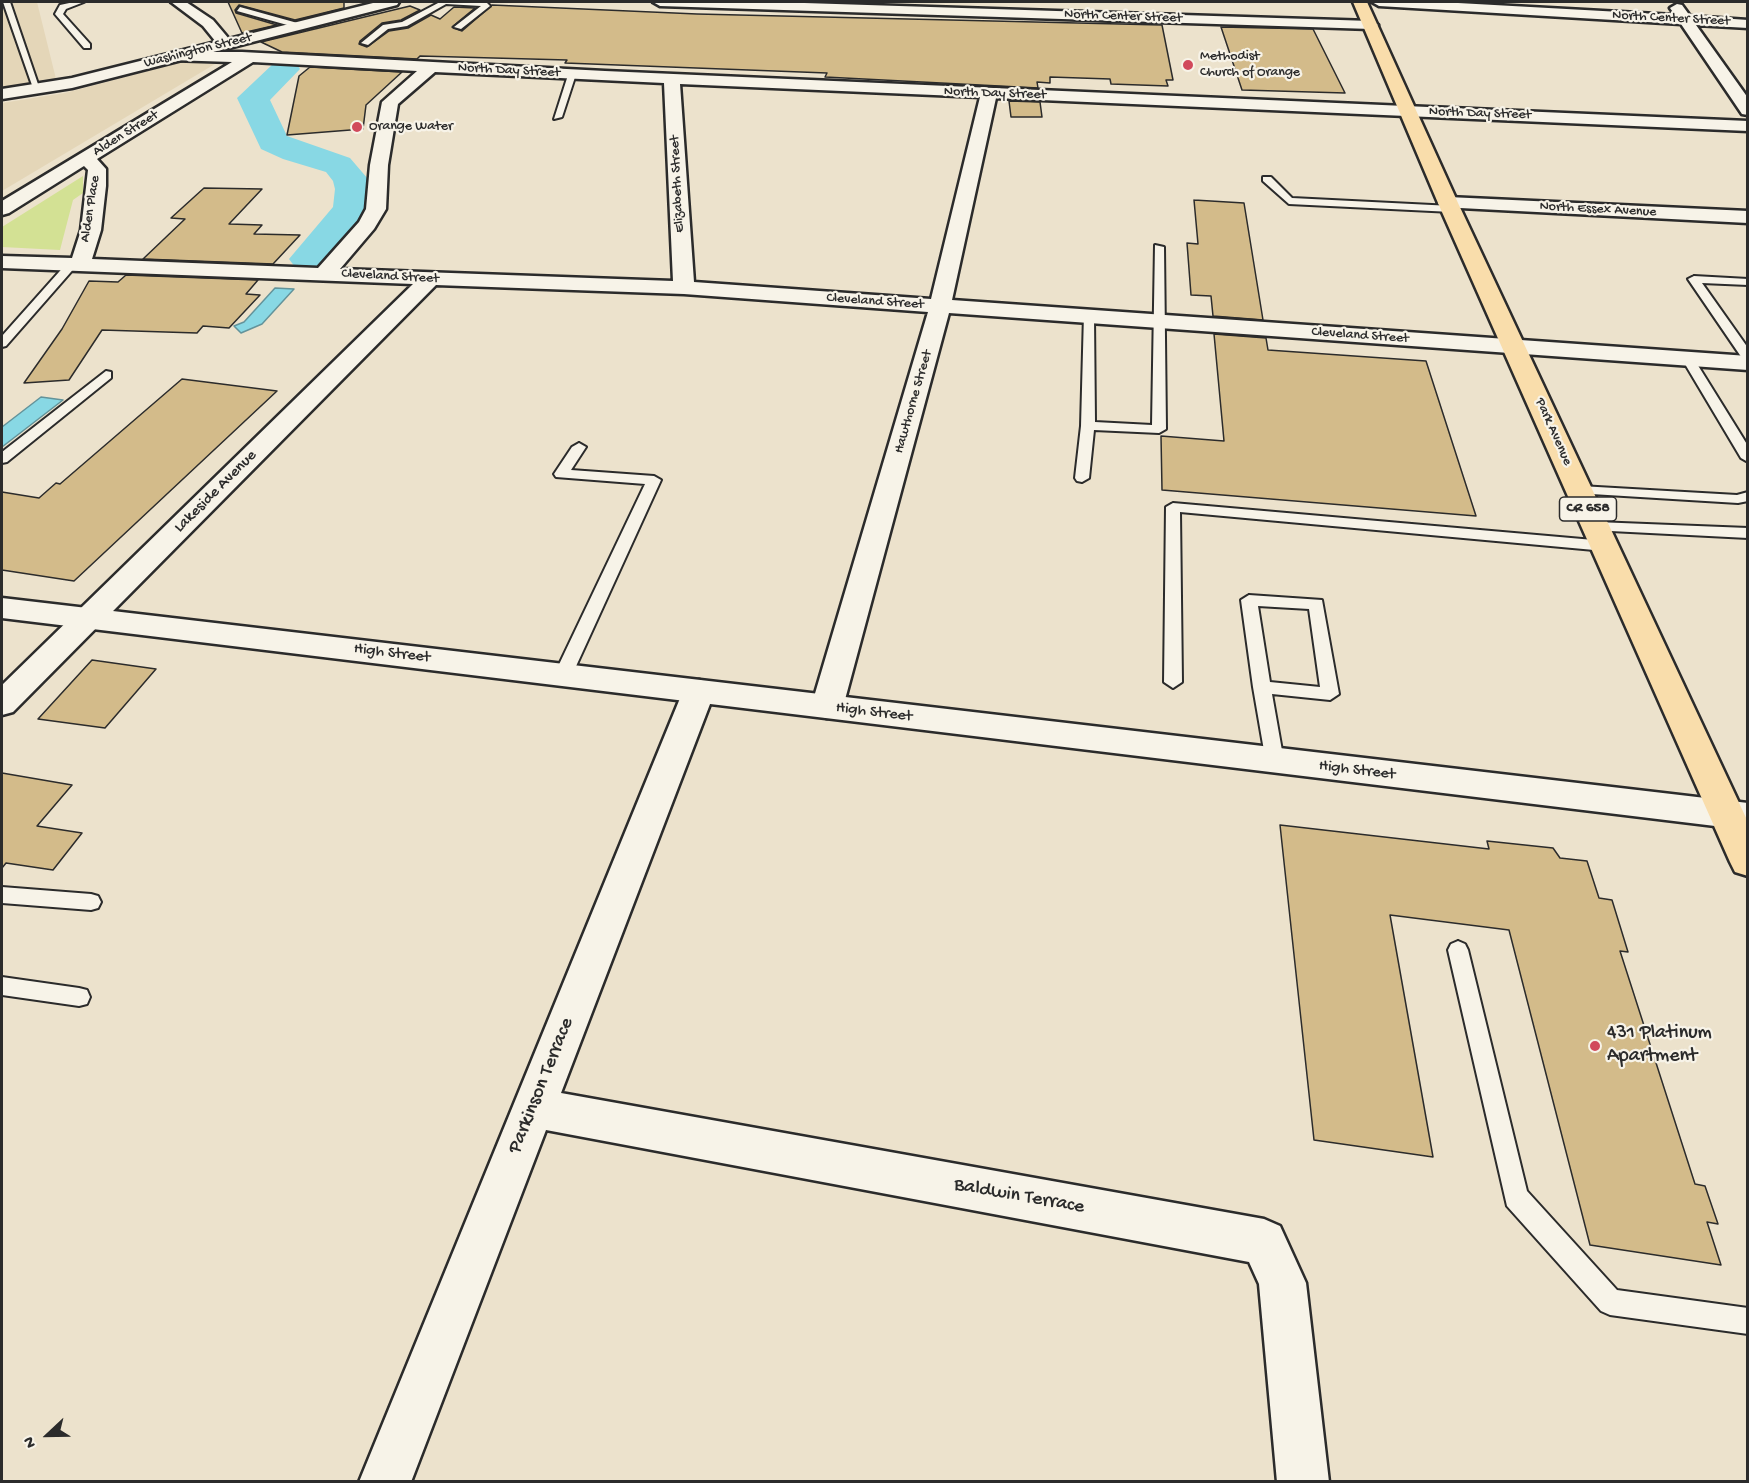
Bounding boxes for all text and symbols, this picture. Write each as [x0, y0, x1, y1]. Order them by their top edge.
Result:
street label: North Center Street [1064, 7, 1182, 27]
street label: North Center Street [1612, 8, 1730, 30]
street label: Washington Street [142, 30, 254, 72]
place label: Methodist Church of Orange [1200, 49, 1300, 82]
marker: Methodist Church of Orange [1181, 58, 1195, 72]
street label: North Day Street [457, 60, 561, 82]
street label: North Day Street [944, 84, 1046, 104]
street label: North Day Street [1429, 104, 1531, 124]
street label: Alden Street [90, 107, 162, 161]
place label: Orange Water [369, 119, 453, 135]
marker: Orange Water [350, 120, 364, 134]
street label: Elizabeth Street [667, 135, 689, 233]
street label: Alden Place [77, 174, 105, 244]
street label: North Essex Avenue [1539, 199, 1657, 221]
street label: Cleveland Street [341, 266, 439, 288]
street label: Cleveland Street [826, 290, 924, 314]
street label: Cleveland Street [1311, 324, 1409, 348]
street label: Hawthorne Street [891, 348, 937, 456]
street label: Park Avenue [1531, 396, 1575, 468]
street label: Lakeside Avenue [171, 447, 261, 537]
road number: CR 658 [1560, 497, 1616, 521]
street label: High Street [353, 640, 431, 668]
street label: High Street [835, 699, 913, 727]
street label: High Street [1318, 757, 1396, 785]
street label: Parkinson Terrace [504, 1015, 580, 1157]
place label: 431 Platinum Apartment [1607, 1022, 1712, 1069]
marker: 431 Platinum Apartment [1588, 1039, 1602, 1053]
street label: Baldwin Terrace [952, 1174, 1086, 1220]
north arrow [18, 1405, 78, 1465]
text: N [20, 1434, 42, 1450]

